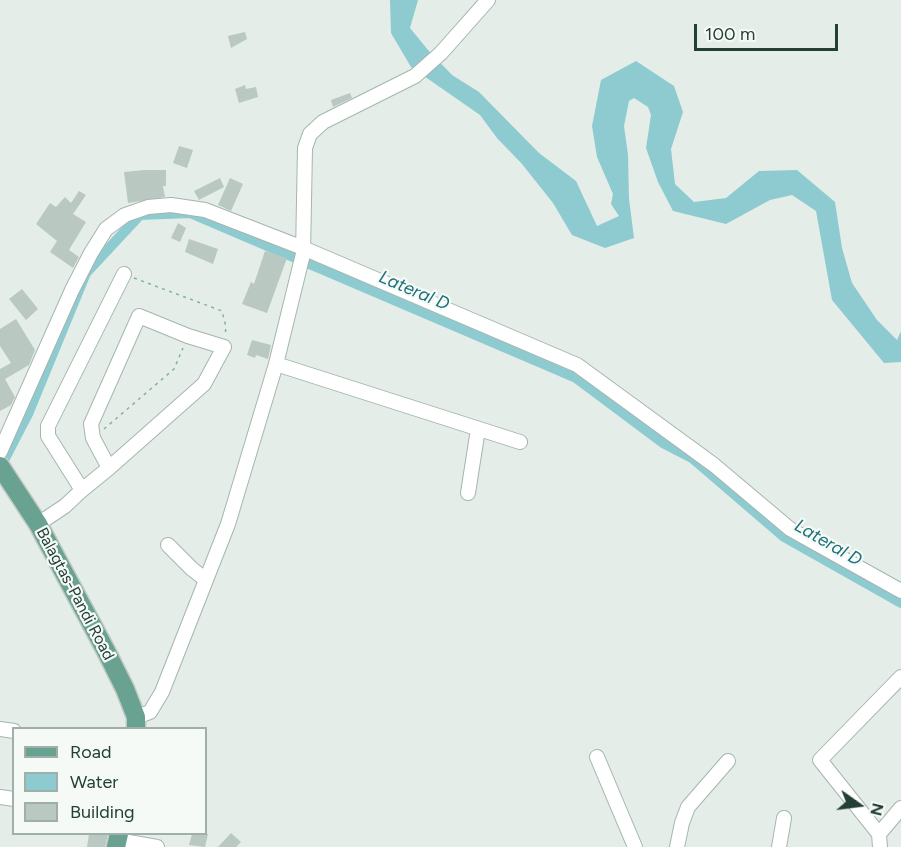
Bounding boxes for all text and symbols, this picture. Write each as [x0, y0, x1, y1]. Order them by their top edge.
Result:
scale bar [697, 12, 841, 50]
text: 100 m [705, 23, 755, 45]
water label: Lateral D [376, 267, 452, 315]
water label: Lateral D [790, 515, 866, 571]
street label: Balagtas-Pandi Road [32, 524, 118, 664]
legend [12, 727, 207, 835]
text: Road [70, 741, 111, 763]
text: Water [70, 771, 118, 793]
north arrow [829, 775, 889, 835]
text: Building [70, 801, 135, 823]
text: N [866, 801, 888, 818]

